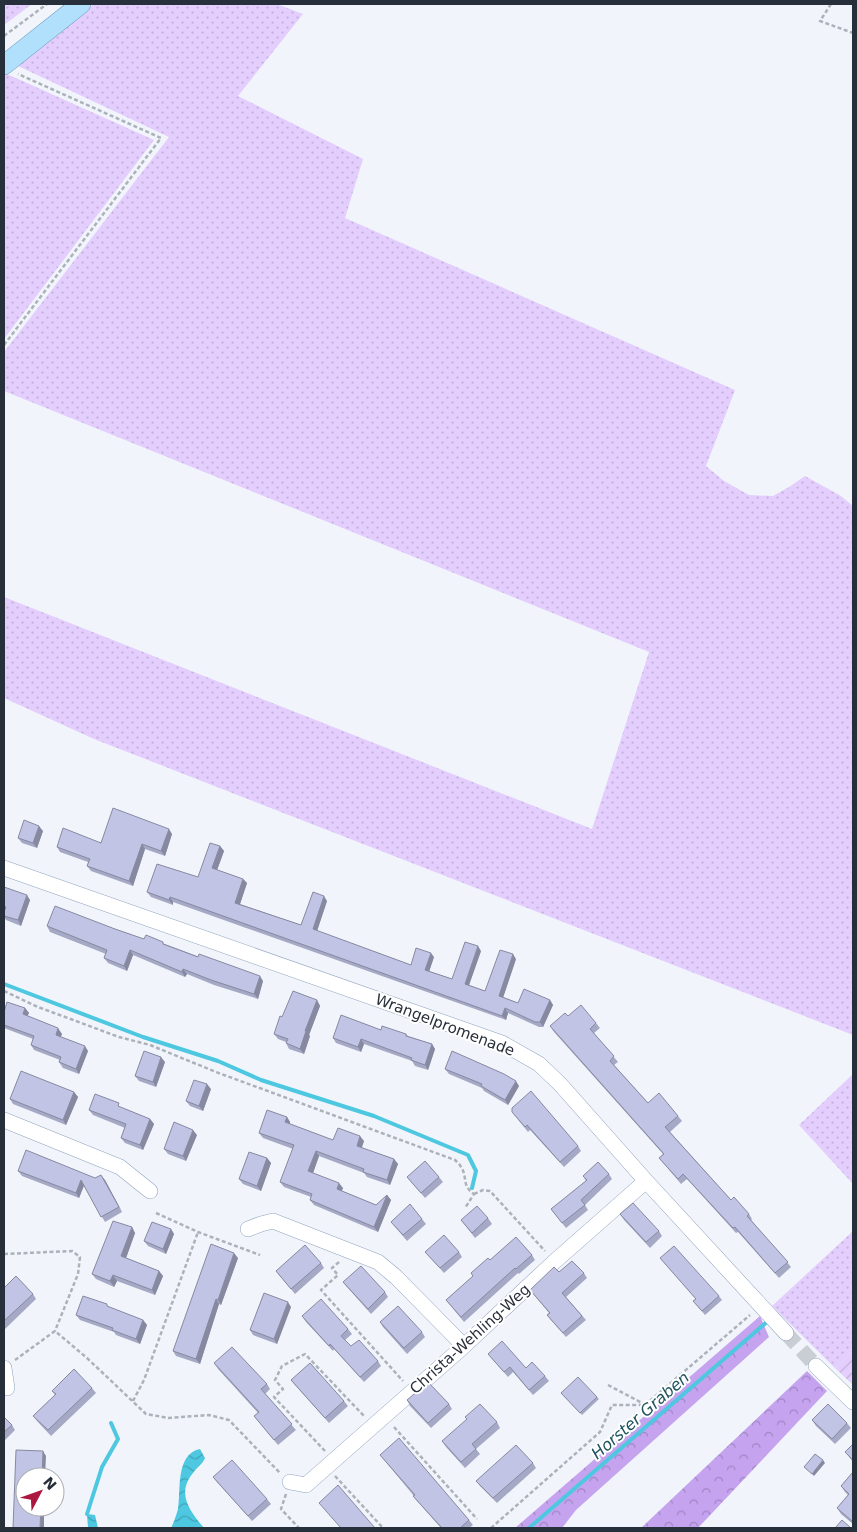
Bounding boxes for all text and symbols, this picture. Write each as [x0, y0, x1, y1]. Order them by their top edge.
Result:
street label: Wrangelpromenade [373, 990, 517, 1060]
street label: Christa-Wehling-Weg [406, 1280, 534, 1398]
water label: Horster Graben [588, 1368, 693, 1463]
north arrow [15, 1467, 65, 1517]
text: N [40, 1474, 60, 1493]

